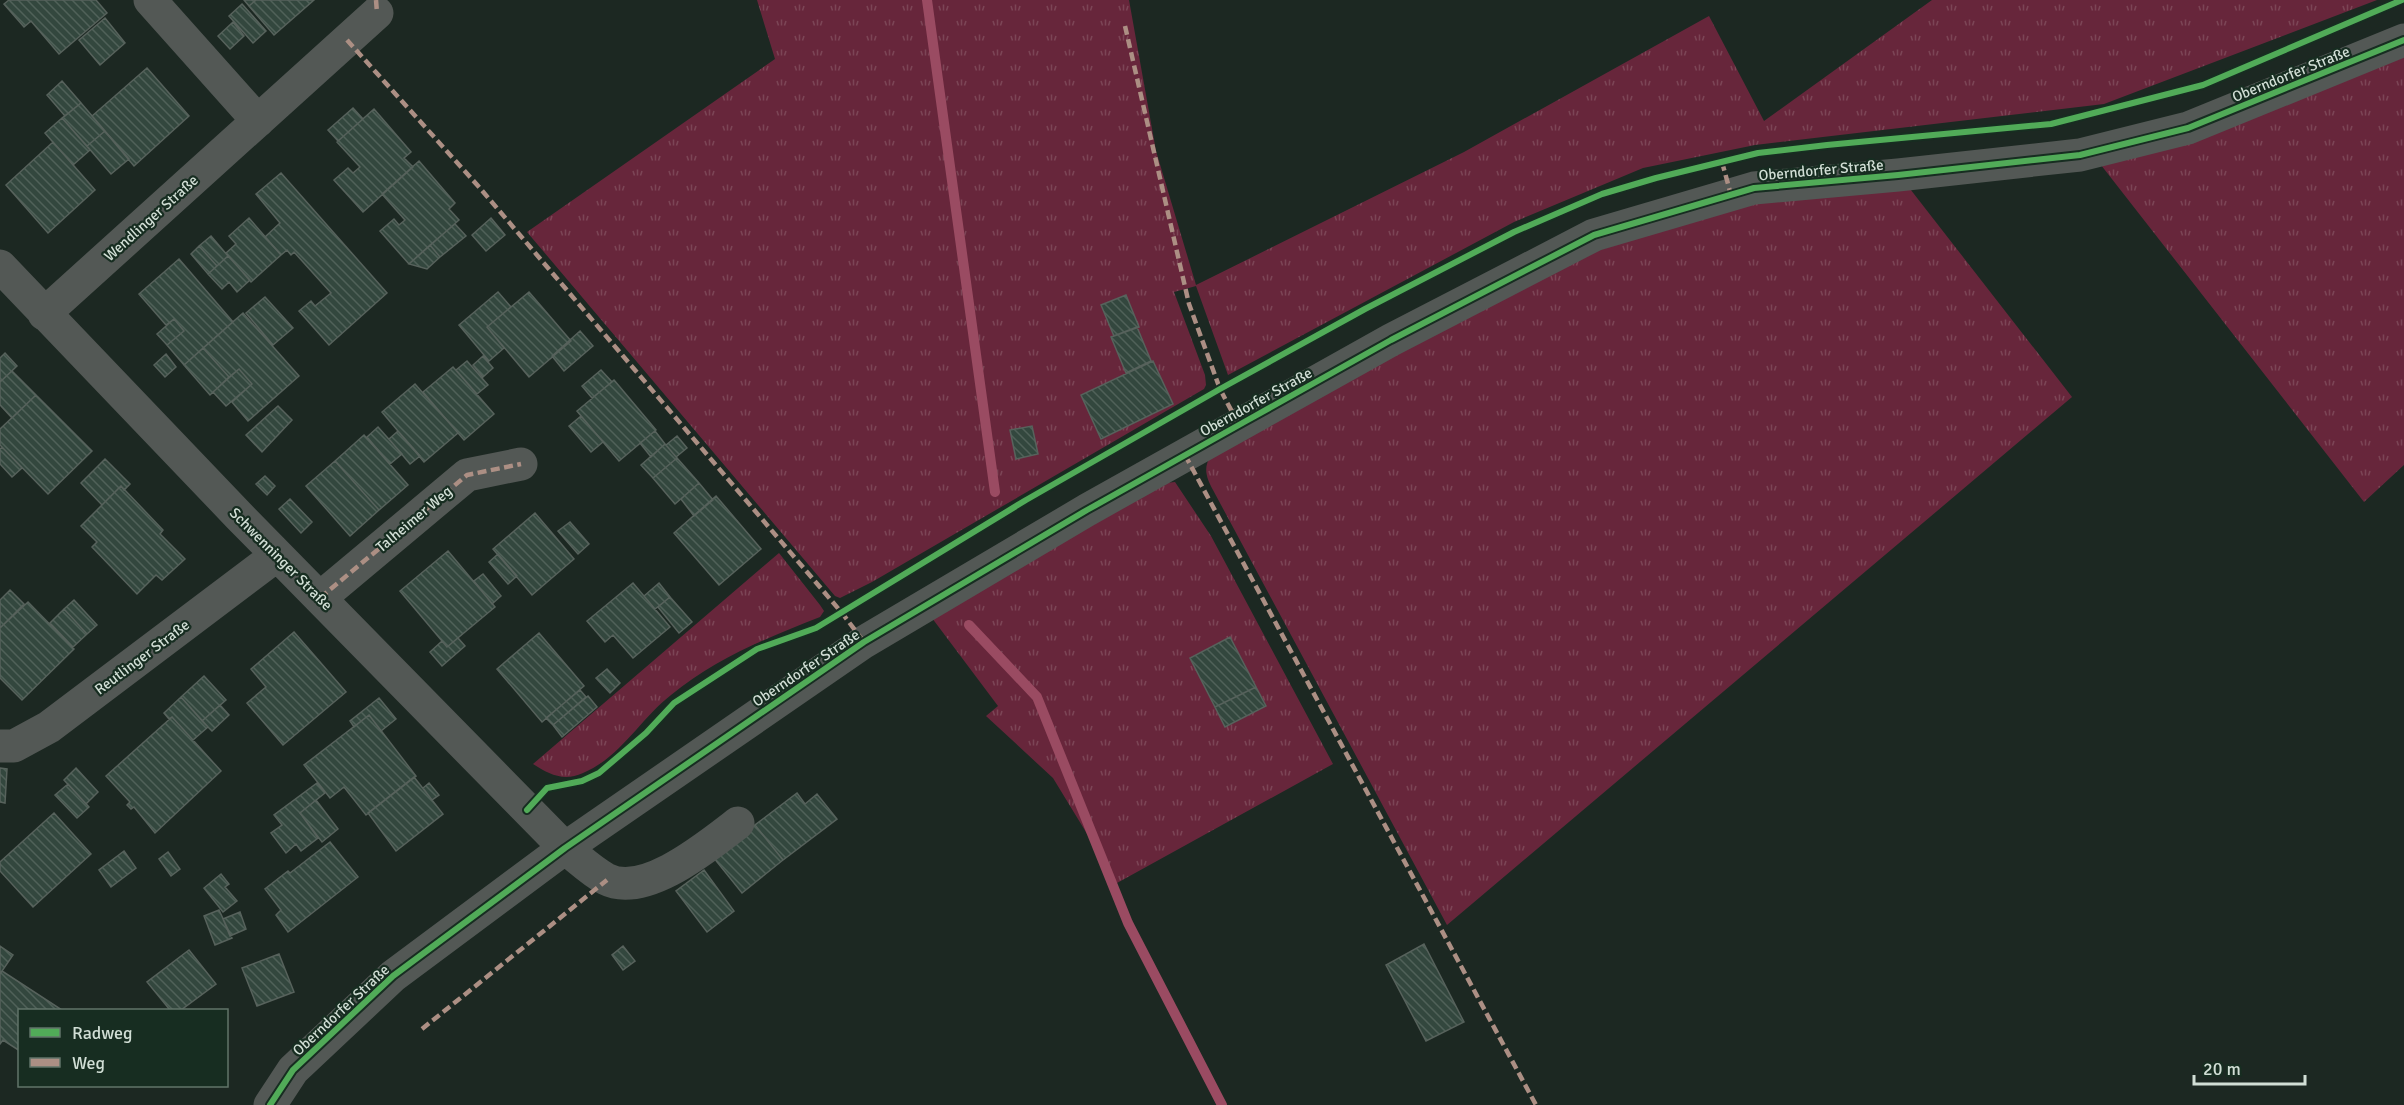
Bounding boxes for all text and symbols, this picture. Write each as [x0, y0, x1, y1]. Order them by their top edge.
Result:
street label: Oberndorfer Straße [2229, 42, 2353, 106]
street label: Oberndorfer Straße [1758, 156, 1884, 184]
street label: Wendlinger Straße [100, 171, 202, 265]
street label: Oberndorfer Straße [1197, 364, 1315, 440]
street label: Talheimer Weg [372, 482, 456, 556]
street label: Schwenninger Straße [226, 504, 336, 614]
street label: Reutlinger Straße [91, 615, 193, 699]
street label: Oberndorfer Straße [749, 625, 863, 711]
street label: Oberndorfer Straße [289, 961, 393, 1059]
legend [18, 1009, 228, 1087]
text: Radweg [72, 1022, 133, 1044]
scale bar [2194, 1048, 2305, 1086]
text: Weg [72, 1052, 105, 1074]
text: 20 m [2203, 1058, 2241, 1080]

